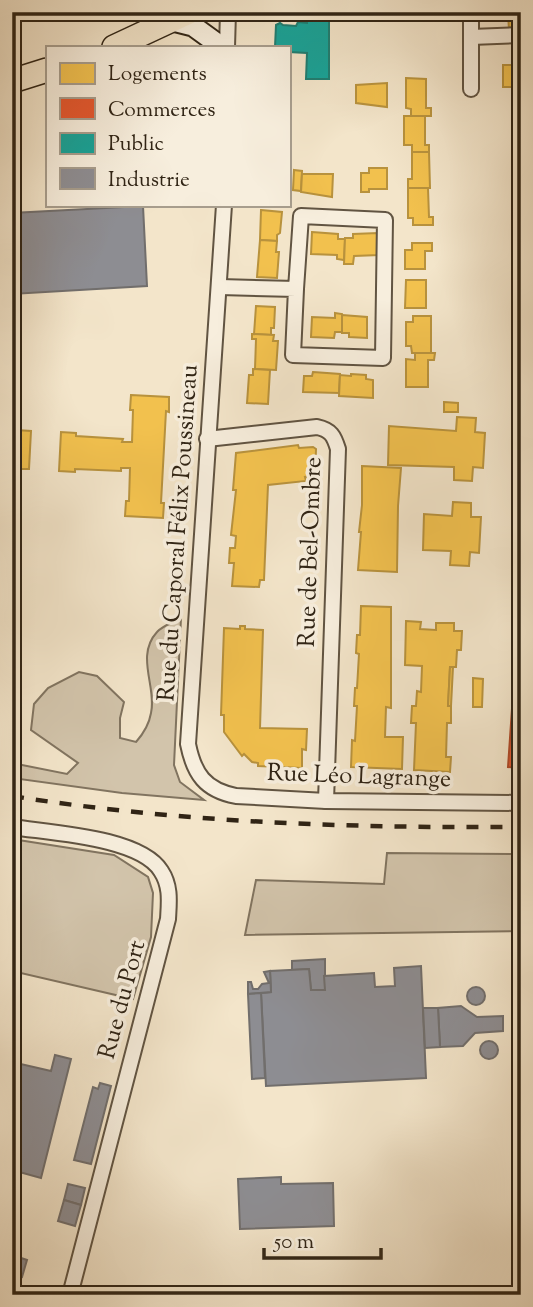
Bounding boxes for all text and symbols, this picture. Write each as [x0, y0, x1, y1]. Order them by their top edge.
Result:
legend [46, 46, 290, 206]
text: Logements [108, 60, 207, 90]
text: Commerces [108, 96, 216, 126]
text: Public [108, 130, 164, 160]
text: Industrie [108, 166, 190, 196]
street label: Rue du Caporal Félix Poussineau [150, 363, 208, 703]
street label: Rue de Bel-Ombre [291, 456, 331, 648]
street label: Rue Léo Lagrange [266, 757, 452, 797]
street label: Rue du Port [91, 937, 155, 1063]
scale bar [264, 1216, 381, 1260]
text: 50 m [273, 1228, 314, 1258]

